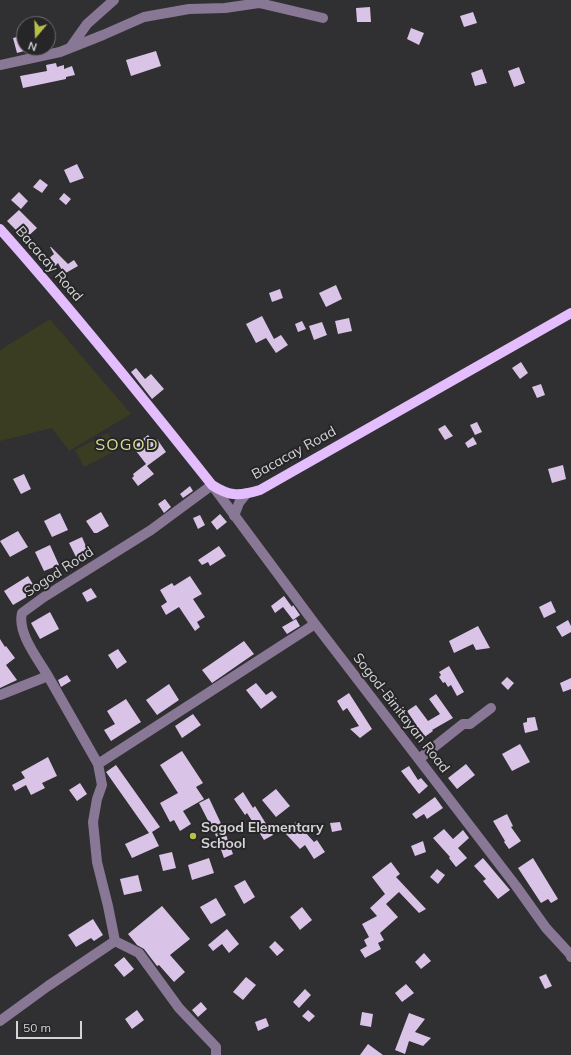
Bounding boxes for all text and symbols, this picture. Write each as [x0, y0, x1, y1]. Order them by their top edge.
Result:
north arrow [16, 16, 56, 56]
text: N [26, 38, 39, 54]
street label: Bacacay Road [12, 223, 86, 305]
street label: Bacacay Road [249, 423, 339, 483]
district label: SOGOD [95, 435, 159, 455]
street label: Sogod Road [21, 543, 97, 601]
street label: Sogod-Binitayan Road [349, 650, 453, 776]
place label: Sogod Elementary School [201, 820, 324, 852]
marker: Sogod Elementary School [188, 831, 198, 841]
scale bar [18, 1013, 84, 1039]
text: 50 m [23, 1020, 51, 1035]

